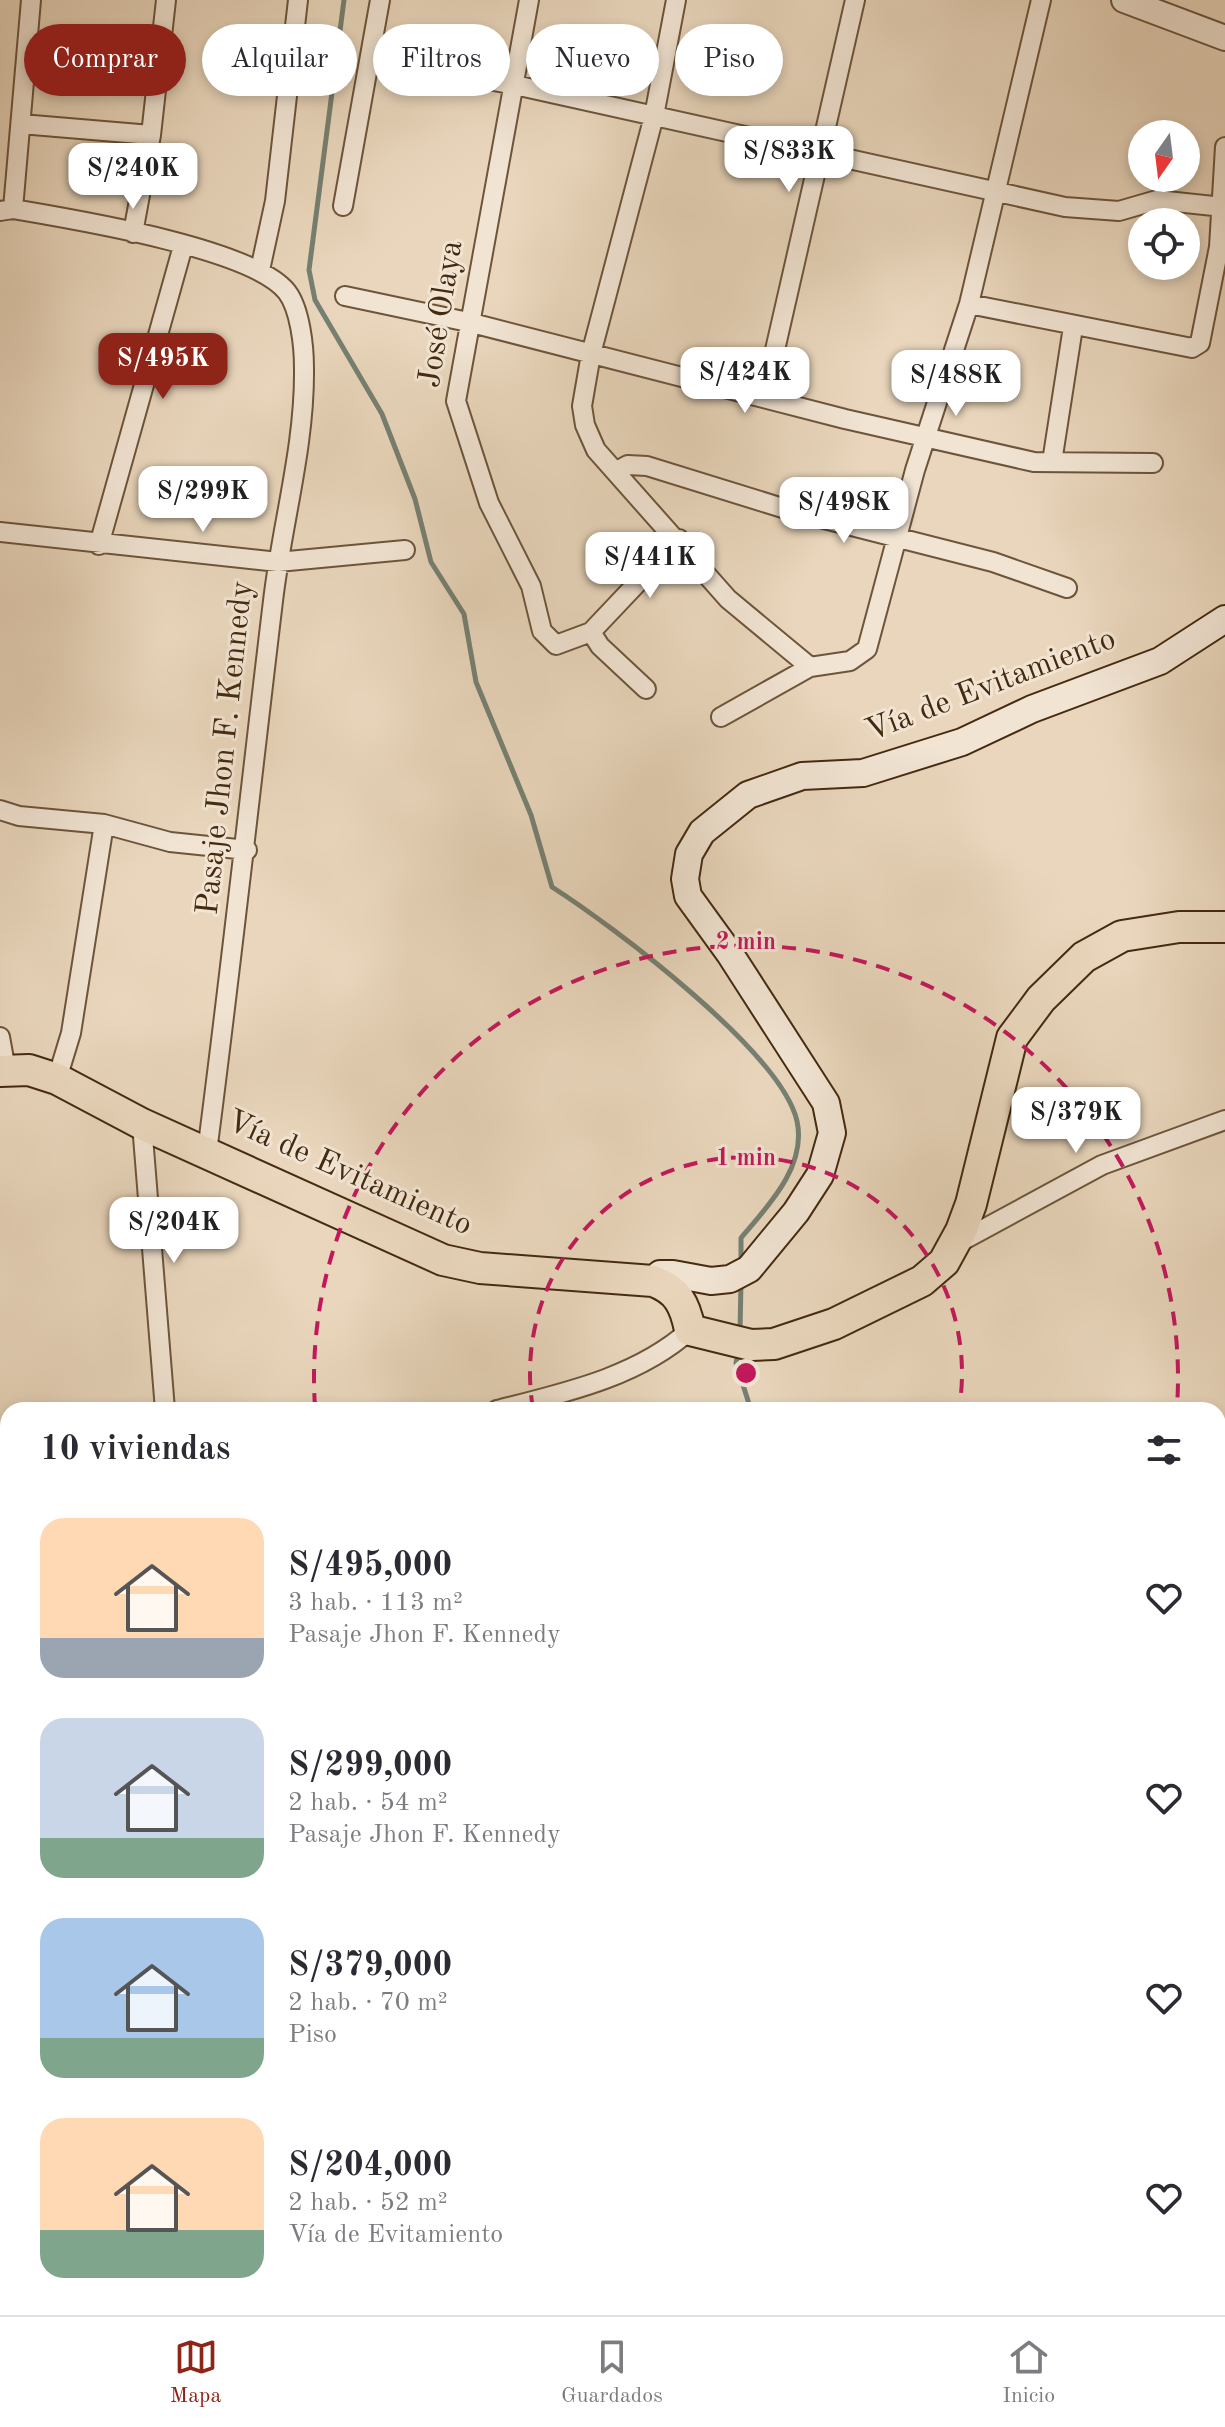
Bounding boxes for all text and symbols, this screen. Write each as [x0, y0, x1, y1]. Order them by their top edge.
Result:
chip: Comprar [24, 24, 186, 96]
chip: Alquilar [202, 24, 357, 96]
chip: Filtros [373, 24, 510, 96]
chip: Nuevo [526, 24, 659, 96]
chip: Piso [675, 24, 783, 96]
north arrow [1128, 120, 1200, 192]
map controls [1128, 120, 1200, 280]
pin: S/833K [724, 126, 854, 194]
text: S/833K [742, 139, 836, 165]
pin: S/240K [68, 143, 198, 211]
text: S/240K [86, 156, 180, 182]
button: locate [1128, 208, 1200, 280]
street label: José Olaya [415, 238, 469, 390]
pin: S/495K [98, 333, 228, 401]
text: S/495K [116, 346, 210, 372]
pin: S/424K [680, 347, 810, 415]
pin: S/488K [891, 350, 1021, 418]
text: S/424K [698, 360, 792, 386]
text: S/488K [909, 363, 1003, 389]
pin: S/299K [138, 466, 268, 534]
pin: S/498K [779, 477, 909, 545]
text: S/299K [156, 479, 250, 505]
text: S/498K [797, 490, 891, 516]
pin: S/441K [585, 532, 715, 600]
text: S/441K [603, 545, 697, 571]
street label: Pasaje Jhon F. Kennedy [193, 579, 259, 917]
street label: Vía de Evitamiento [862, 624, 1120, 748]
text: 2 min [716, 931, 776, 955]
pin: S/379K [1011, 1087, 1141, 1155]
text: S/379K [1029, 1100, 1123, 1126]
street label: Vía de Evitamiento [221, 1106, 477, 1242]
text: 1 min [716, 1147, 776, 1171]
pin: S/204K [109, 1197, 239, 1265]
text: S/204K [127, 1210, 221, 1236]
centre of rings [732, 1359, 760, 1387]
icon: filters [1142, 1428, 1186, 1472]
text: 10 viviendas [40, 1433, 230, 1467]
text: S/495,000 [288, 1549, 452, 1583]
icon: home [104, 1550, 200, 1646]
icon: heart [1142, 1576, 1186, 1620]
text: 3 hab. · 113 m² [288, 1590, 463, 1616]
text: Pasaje Jhon F. Kennedy [288, 1622, 561, 1648]
text: S/299,000 [288, 1749, 452, 1783]
icon: home [104, 1750, 200, 1846]
icon: heart [1142, 1776, 1186, 1820]
text: 2 hab. · 54 m² [288, 1790, 448, 1816]
text: Pasaje Jhon F. Kennedy [288, 1822, 561, 1848]
text: S/379,000 [288, 1949, 452, 1983]
icon: home [104, 1950, 200, 2046]
icon: heart [1142, 1976, 1186, 2020]
text: 2 hab. · 70 m² [288, 1990, 448, 2016]
text: Piso [288, 2022, 337, 2048]
text: S/204,000 [288, 2149, 452, 2183]
icon: home [104, 2150, 200, 2246]
icon: heart [1142, 2176, 1186, 2220]
text: 2 hab. · 52 m² [288, 2190, 448, 2216]
text: Vía de Evitamiento [288, 2222, 503, 2248]
tab: Mapa [170, 2335, 221, 2410]
tab: Guardados [561, 2335, 663, 2410]
tab: Inicio [1002, 2335, 1055, 2410]

